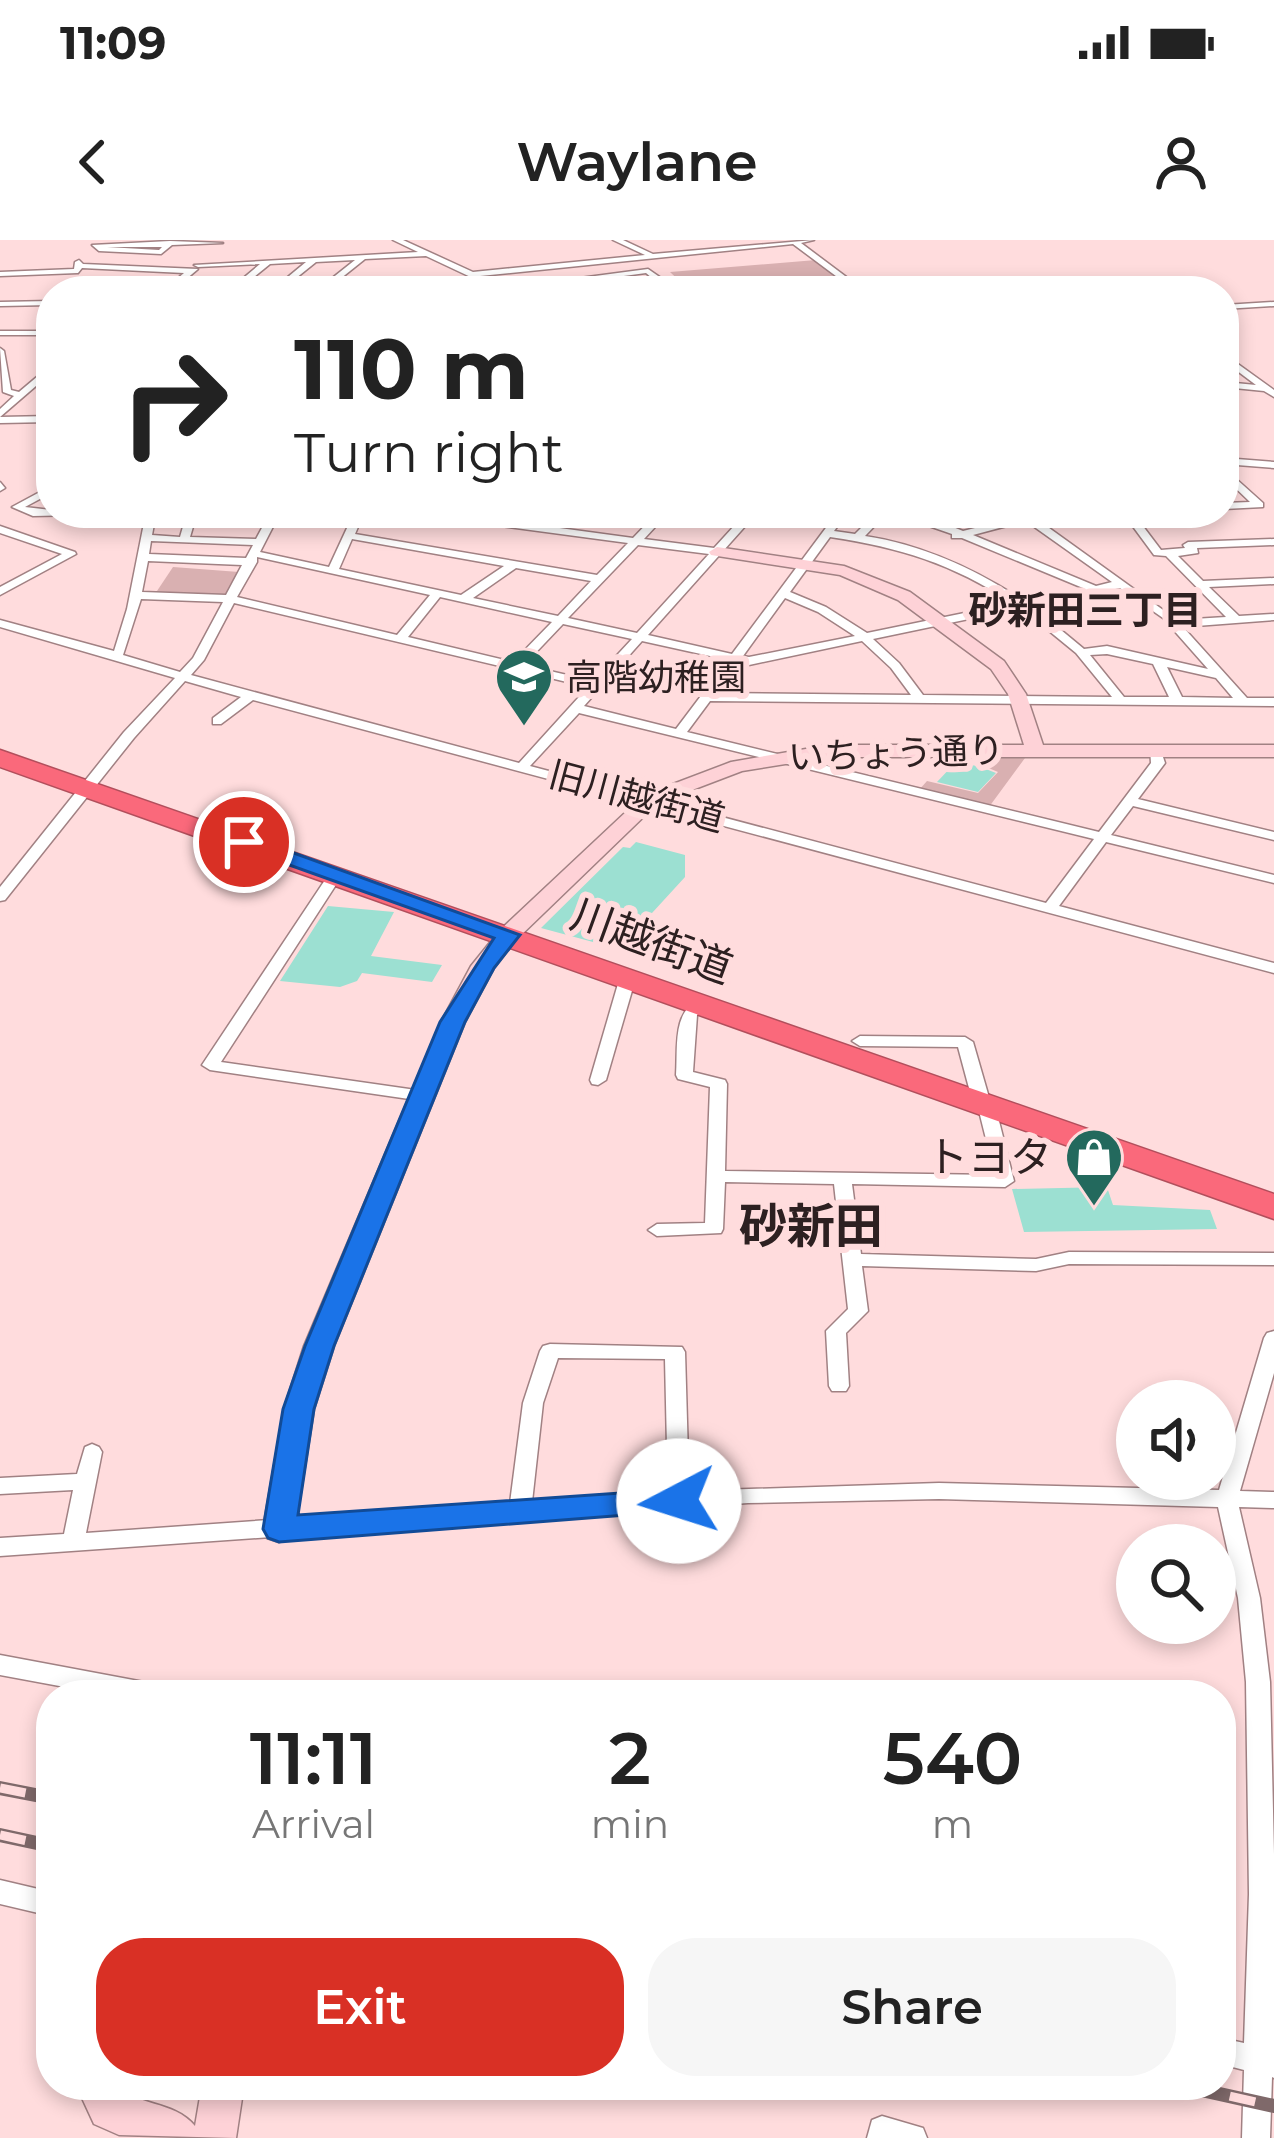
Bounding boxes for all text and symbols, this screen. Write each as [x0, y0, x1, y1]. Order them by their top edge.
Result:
text: 11:09 [60, 15, 166, 70]
icon: back [60, 129, 126, 195]
text: Waylane [516, 129, 758, 195]
icon: person [1148, 129, 1214, 195]
text: 110 m [294, 318, 529, 420]
icon: right [96, 324, 252, 480]
text: Turn right [294, 420, 564, 486]
district label: 砂新田三丁目 [968, 586, 1202, 634]
school or university icon: 高階幼稚園 [493, 646, 555, 728]
place label: 高階幼稚園 [566, 655, 746, 699]
street label: いちょう通り [787, 727, 1005, 779]
street label: 旧川越街道 [544, 751, 730, 841]
pin [193, 791, 295, 893]
icon: arrive [211, 809, 277, 875]
street label: 川越街道 [564, 888, 740, 994]
shop icon: トヨタ [1063, 1126, 1125, 1208]
place label: トヨタ [926, 1131, 1052, 1183]
district label: 砂新田 [739, 1197, 883, 1255]
map controls [1116, 1380, 1236, 1644]
button: sound [1116, 1380, 1236, 1500]
position arrow [616, 1438, 742, 1564]
button: search [1116, 1524, 1236, 1644]
text: 11:11 [250, 1714, 377, 1802]
text: 2 [609, 1714, 651, 1802]
text: 540 [883, 1714, 1022, 1802]
text: Arrival [252, 1800, 375, 1848]
text: min [591, 1800, 669, 1848]
text: m [932, 1800, 973, 1848]
button: Exit [96, 1938, 624, 2076]
button: Share [648, 1938, 1176, 2076]

